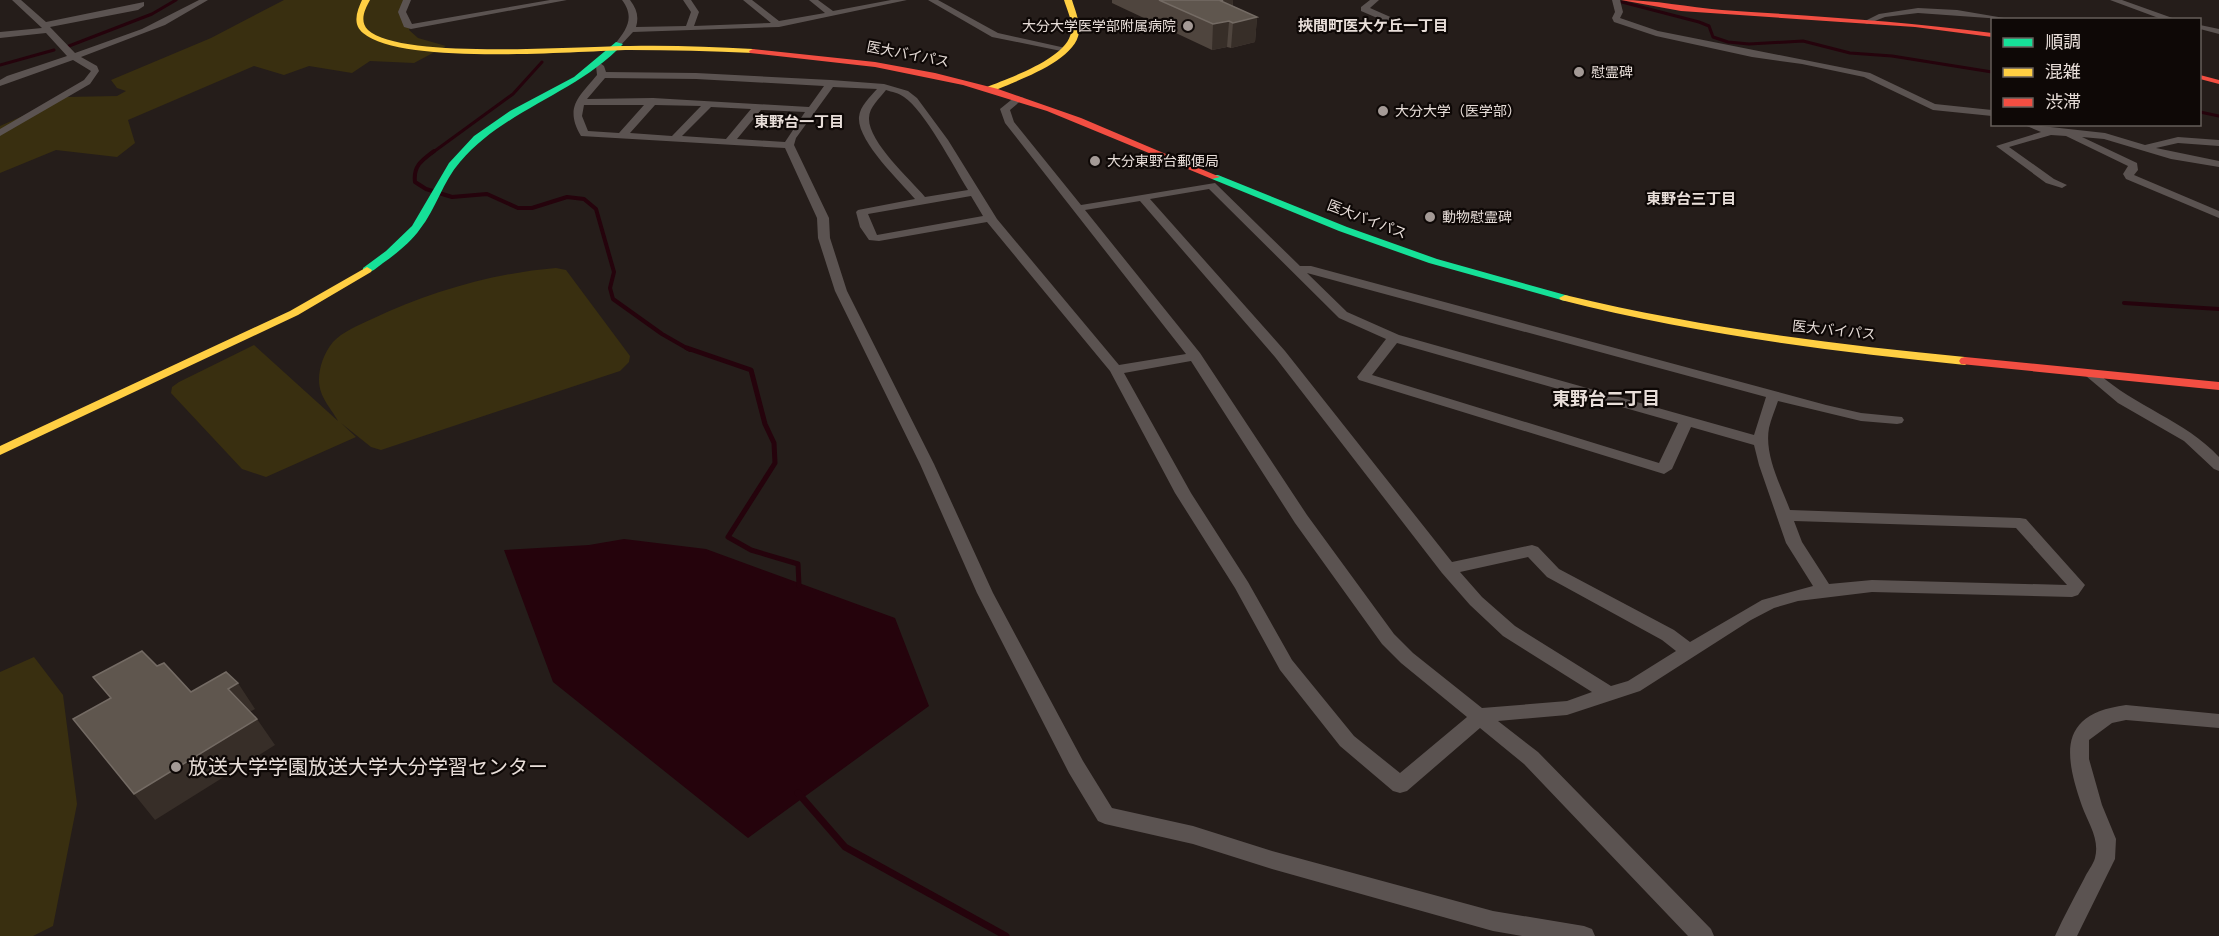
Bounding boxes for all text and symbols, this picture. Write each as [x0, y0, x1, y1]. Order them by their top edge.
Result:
district label: 挾間町医大ケ丘一丁目 [1298, 17, 1448, 34]
place label: 大分大学医学部附属病院 [1022, 18, 1176, 34]
legend [1991, 18, 2201, 126]
marker: 大分大学医学部附属病院 [1181, 19, 1195, 33]
text: 順調 [2045, 31, 2081, 51]
street label: 医大バイパス [865, 38, 951, 70]
text: 混雑 [2045, 61, 2081, 81]
place label: 慰霊碑 [1591, 64, 1633, 80]
marker: 慰霊碑 [1572, 65, 1586, 79]
text: 渋滞 [2045, 91, 2081, 111]
place label: 大分大学（医学部） [1395, 103, 1521, 119]
marker: 大分大学（医学部） [1376, 104, 1390, 118]
district label: 東野台一丁目 [754, 113, 844, 130]
place label: 大分東野台郵便局 [1107, 153, 1219, 169]
marker: 大分東野台郵便局 [1088, 154, 1102, 168]
district label: 東野台三丁目 [1646, 190, 1736, 207]
street label: 医大バイパス [1325, 197, 1409, 241]
place label: 動物慰霊碑 [1442, 209, 1512, 225]
marker: 動物慰霊碑 [1423, 210, 1437, 224]
street label: 医大バイパス [1792, 318, 1876, 342]
district label: 東野台二丁目 [1552, 388, 1660, 408]
place label: 放送大学学園放送大学大分学習センター [188, 755, 548, 778]
marker: 放送大学学園放送大学大分学習センター [169, 760, 183, 774]

